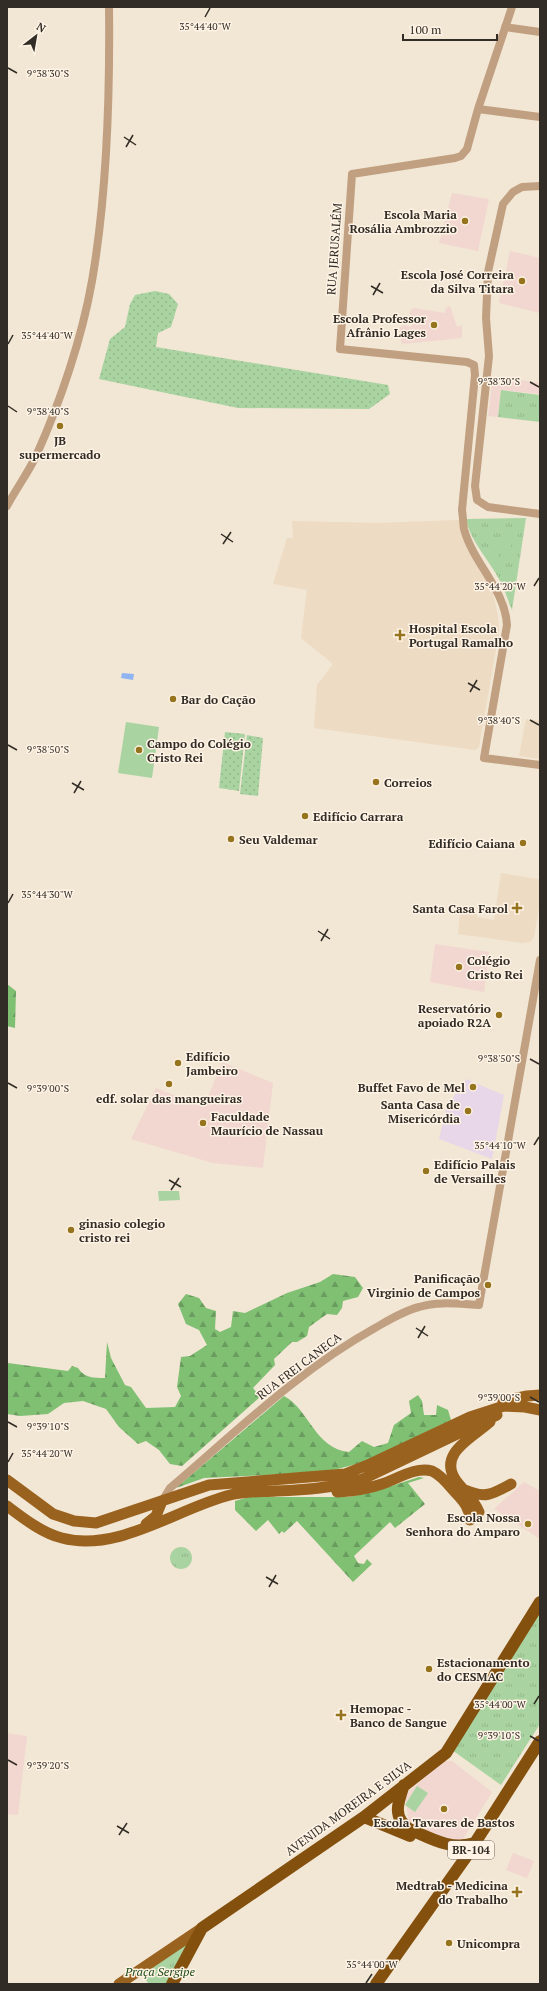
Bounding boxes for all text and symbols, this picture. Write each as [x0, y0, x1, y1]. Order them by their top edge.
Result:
north arrow [16, 16, 56, 56]
scale bar [403, 16, 497, 42]
text: N [34, 19, 49, 36]
text: 35°44'40"W [179, 20, 231, 33]
text: 100 m [409, 22, 442, 37]
text: 9°38'30"S [27, 67, 69, 80]
street label: RUA JERUSALÉM [323, 202, 345, 295]
place label: Escola Maria Rosália Ambrozzio [350, 207, 457, 236]
marker: Escola Maria Rosália Ambrozzio [460, 216, 470, 226]
place label: Escola José Correira da Silva Titara [401, 267, 514, 296]
marker: Escola José Correira da Silva Titara [517, 276, 527, 286]
place label: Escola Professor Afrânio Lages [333, 311, 427, 340]
marker: Escola Professor Afrânio Lages [429, 320, 439, 330]
text: 35°44'40"W [21, 329, 73, 342]
text: 9°38'30"S [478, 375, 520, 388]
text: 9°38'40"S [27, 405, 69, 418]
marker: JB supermercado [55, 421, 65, 431]
place label: JB supermercado [19, 433, 101, 462]
text: 35°44'20"W [474, 580, 526, 593]
place label: Hospital Escola Portugal Ramalho [409, 621, 513, 650]
marker: Hospital Escola Portugal Ramalho [394, 629, 406, 641]
place label: Bar do Cação [181, 692, 256, 707]
marker: Bar do Cação [168, 694, 178, 704]
text: 9°38'40"S [478, 714, 520, 727]
place label: Campo do Colégio Cristo Rei [147, 736, 251, 765]
text: 9°38'50"S [27, 743, 69, 756]
marker: Campo do Colégio Cristo Rei [134, 745, 144, 755]
place label: Correios [384, 775, 433, 790]
marker: Correios [371, 777, 381, 787]
place label: Edifício Carrara [313, 809, 404, 824]
marker: Edifício Carrara [300, 811, 310, 821]
place label: Seu Valdemar [239, 832, 318, 847]
marker: Seu Valdemar [226, 834, 236, 844]
place label: Edifício Caiana [428, 836, 515, 851]
marker: Edifício Caiana [518, 838, 528, 848]
text: 35°44'30"W [21, 888, 73, 901]
place label: Santa Casa Farol [412, 901, 508, 916]
marker: Santa Casa Farol [511, 902, 523, 914]
place label: Colégio Cristo Rei [467, 953, 523, 982]
marker: Colégio Cristo Rei [454, 962, 464, 972]
place label: Reservatório apoiado R2A [418, 1001, 491, 1030]
marker: Reservatório apoiado R2A [494, 1010, 504, 1020]
place label: Edifício Jambeiro [186, 1049, 238, 1078]
text: 9°38'50"S [478, 1052, 520, 1065]
marker: Edifício Jambeiro [173, 1058, 183, 1068]
marker: edf. solar das mangueiras [164, 1079, 174, 1089]
place label: Buffet Favo de Mel [358, 1080, 465, 1095]
text: 9°39'00"S [27, 1082, 69, 1095]
marker: Buffet Favo de Mel [468, 1082, 478, 1092]
place label: edf. solar das mangueiras [96, 1091, 242, 1106]
place label: Santa Casa de Misericórdia [381, 1097, 461, 1126]
marker: Santa Casa de Misericórdia [463, 1106, 473, 1116]
place label: Faculdade Maurício de Nassau [211, 1109, 324, 1138]
marker: Faculdade Maurício de Nassau [198, 1118, 208, 1128]
text: 35°44'10"W [474, 1139, 526, 1152]
place label: Edifício Palais de Versailles [434, 1157, 516, 1186]
marker: Edifício Palais de Versailles [421, 1166, 431, 1176]
place label: ginasio colegio cristo rei [79, 1216, 165, 1245]
marker: ginasio colegio cristo rei [66, 1225, 76, 1235]
place label: Panificação Virginio de Campos [367, 1271, 481, 1300]
marker: Panificação Virginio de Campos [483, 1280, 493, 1290]
street label: RUA FREI CANECA [254, 1329, 345, 1403]
text: 9°39'00"S [478, 1391, 520, 1404]
text: 9°39'10"S [27, 1420, 69, 1433]
text: 35°44'20"W [21, 1447, 73, 1460]
place label: Escola Nossa Senhora do Amparo [406, 1510, 520, 1539]
marker: Escola Nossa Senhora do Amparo [523, 1519, 533, 1529]
place label: Estacionamento do CESMAC [437, 1655, 530, 1684]
marker: Estacionamento do CESMAC [424, 1664, 434, 1674]
text: 35°44'00"W [474, 1698, 526, 1711]
place label: Hemopac - Banco de Sangue [350, 1701, 447, 1730]
marker: Hemopac - Banco de Sangue [335, 1709, 347, 1721]
text: 9°39'10"S [478, 1729, 520, 1742]
street label: AVENIDA MOREIRA E SILVA [282, 1757, 414, 1859]
text: 9°39'20"S [27, 1759, 69, 1772]
marker: Escola Tavares de Bastos [439, 1804, 449, 1814]
place label: Escola Tavares de Bastos [373, 1815, 515, 1830]
road number: BR-104 [448, 1841, 494, 1859]
place label: Medtrab - Medicina do Trabalho [396, 1878, 508, 1907]
marker: Medtrab - Medicina do Trabalho [511, 1886, 523, 1898]
place label: Unicompra [457, 1936, 521, 1951]
marker: Unicompra [444, 1938, 454, 1948]
text: 35°44'00"W [346, 1958, 398, 1971]
park label: Praça Sergipe [124, 1964, 196, 1980]

